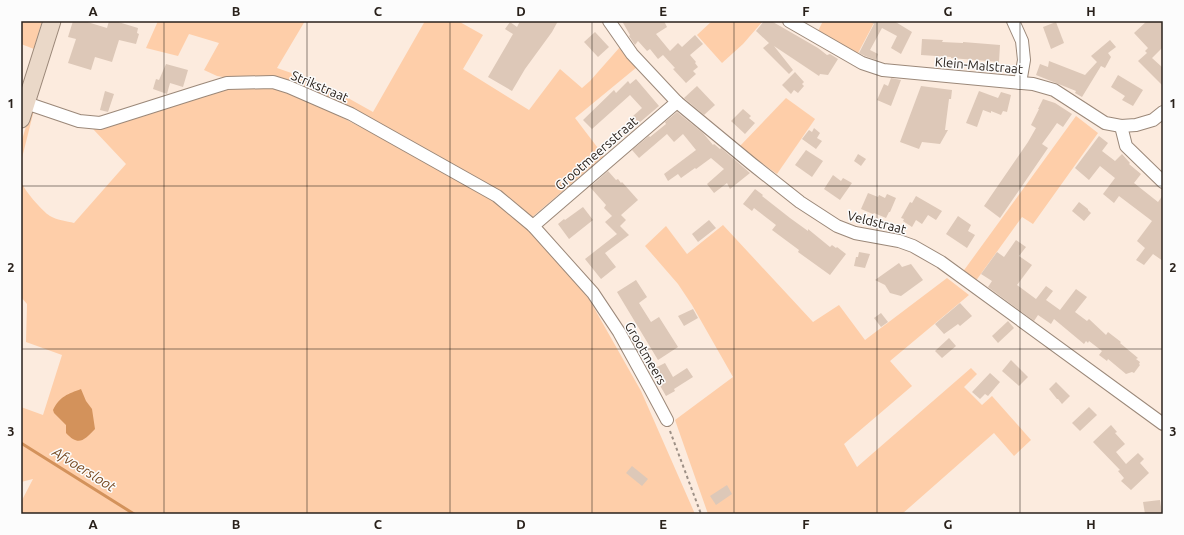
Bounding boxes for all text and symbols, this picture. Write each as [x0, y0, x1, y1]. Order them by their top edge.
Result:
text: A [88, 4, 98, 18]
text: B [232, 4, 241, 18]
text: C [374, 4, 383, 18]
text: D [516, 4, 526, 18]
text: E [659, 4, 667, 18]
text: F [802, 4, 810, 18]
text: G [944, 4, 953, 18]
text: H [1086, 4, 1096, 18]
street label: Klein-Malstraat [934, 54, 1024, 76]
street label: Strikstraat [289, 68, 351, 104]
text: 1 [7, 96, 15, 110]
text: 1 [1169, 96, 1177, 110]
street label: Grootmeersstraat [552, 114, 640, 192]
street label: Veldstraat [846, 208, 908, 236]
text: 2 [7, 260, 15, 274]
text: 2 [1169, 260, 1177, 274]
street label: Grootmeers [622, 319, 670, 387]
text: 3 [7, 424, 15, 438]
text: 3 [1169, 424, 1177, 438]
water label: Afvoersloot [49, 443, 119, 495]
text: A [88, 517, 98, 531]
text: B [232, 517, 241, 531]
text: C [374, 517, 383, 531]
text: D [516, 517, 526, 531]
text: E [659, 517, 667, 531]
text: F [802, 517, 810, 531]
text: G [944, 517, 953, 531]
text: H [1086, 517, 1096, 531]

